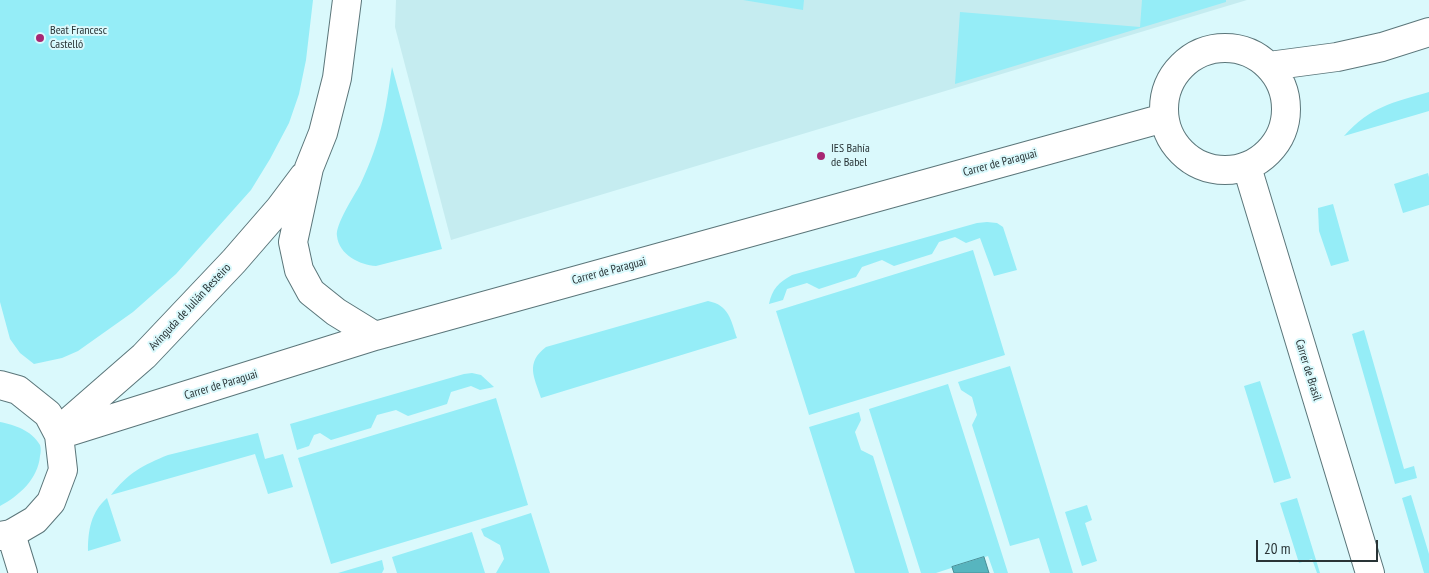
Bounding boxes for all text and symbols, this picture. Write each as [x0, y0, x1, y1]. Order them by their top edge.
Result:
place label: Beat Francesc Castelló [50, 24, 107, 52]
marker: Beat Francesc Castelló [34, 32, 46, 44]
place label: IES Bahía de Babel [831, 142, 870, 170]
street label: Carrer de Paraguai [961, 146, 1039, 180]
marker: IES Bahía de Babel [815, 150, 827, 162]
street label: Carrer de Paraguai [570, 254, 648, 288]
street label: Avinguda de Julián Besteiro [146, 261, 234, 353]
street label: Carrer de Brasil [1292, 338, 1324, 402]
street label: Carrer de Paraguai [183, 367, 259, 403]
scale bar [1259, 530, 1382, 562]
text: 20 m [1264, 539, 1290, 558]

